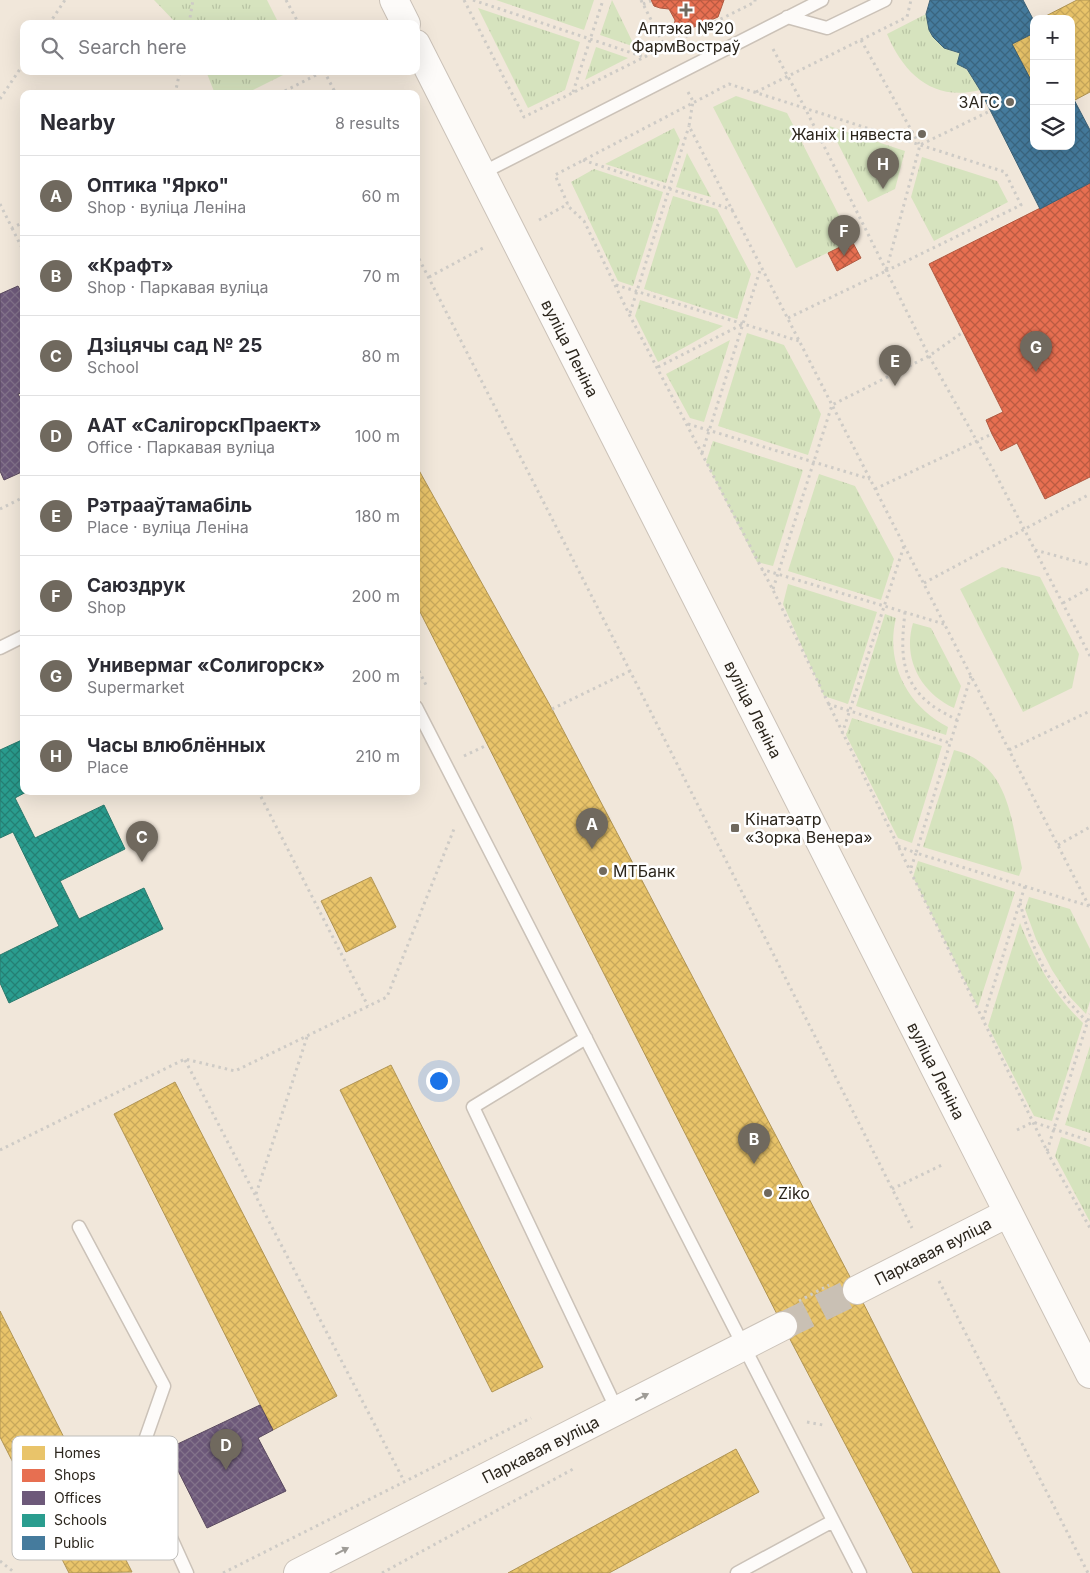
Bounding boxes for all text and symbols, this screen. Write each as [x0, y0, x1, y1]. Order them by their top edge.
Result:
marker: Аптэка №20 ФармВостраў [680, 4, 692, 16]
map controls [1030, 15, 1075, 150]
button: + [1030, 15, 1075, 60]
place label: Аптэка №20 ФармВостраў [632, 18, 740, 56]
search box [20, 20, 420, 75]
icon: search [38, 34, 66, 62]
text: Search here [78, 36, 187, 59]
button: − [1030, 60, 1075, 105]
place label: ЗАГС [959, 92, 1000, 112]
marker: ЗАГС [1004, 96, 1016, 108]
button: layers [1030, 105, 1075, 150]
text: Nearby [40, 110, 115, 135]
text: 8 results [335, 113, 400, 133]
place label: Жаніх і нявеста [791, 124, 912, 144]
marker: Жаніх і нявеста [916, 128, 928, 140]
pin: H [867, 148, 899, 189]
text: Оптика "Ярко" [87, 174, 229, 197]
text: A [50, 186, 62, 206]
text: 60 m [361, 186, 400, 206]
text: Shop · вуліца Леніна [87, 197, 246, 217]
pin: F [828, 215, 860, 256]
text: «Крафт» [87, 254, 174, 277]
text: B [51, 266, 61, 286]
text: 70 m [363, 266, 400, 286]
text: Shop · Паркавая вуліца [87, 277, 268, 297]
street label: вуліца Леніна [537, 296, 603, 400]
pin: G [1020, 331, 1052, 372]
text: Дзіцячы сад № 25 [87, 334, 262, 357]
pin: E [879, 345, 911, 386]
text: C [50, 346, 62, 366]
text: 80 m [361, 346, 400, 366]
text: School [87, 357, 139, 377]
text: ААТ «СалігорскПраект» [87, 414, 321, 437]
text: D [50, 426, 62, 446]
text: 100 m [355, 426, 400, 446]
text: Office · Паркавая вуліца [87, 437, 275, 457]
text: Рэтрааўтамабіль [87, 494, 252, 517]
text: E [51, 506, 61, 526]
text: 180 m [355, 506, 400, 526]
text: Place · вуліца Леніна [87, 517, 249, 537]
text: Саюздрук [87, 574, 185, 597]
text: F [51, 586, 61, 606]
text: 200 m [352, 586, 400, 606]
text: Shop [87, 597, 126, 617]
text: Универмаг «Солигорск» [87, 654, 325, 677]
street label: вуліца Леніна [720, 657, 786, 761]
text: G [50, 666, 62, 686]
text: 200 m [352, 666, 400, 686]
text: Supermarket [87, 677, 184, 697]
text: Часы влюблённых [87, 734, 266, 757]
text: H [50, 746, 62, 766]
text: 210 m [355, 746, 400, 766]
text: Place [87, 757, 129, 777]
pin: A [576, 808, 608, 849]
place label: Кінатэатр «Зорка Венера» [745, 809, 873, 847]
pin: C [126, 821, 158, 862]
marker: Кінатэатр «Зорка Венера» [729, 822, 741, 834]
place label: МТБанк [613, 861, 676, 881]
marker: МТБанк [597, 865, 609, 877]
street label: вуліца Леніна [903, 1019, 969, 1123]
your location [426, 1068, 452, 1094]
pin: B [738, 1123, 770, 1164]
place label: Ziko [778, 1183, 810, 1203]
marker: Ziko [762, 1187, 774, 1199]
street label: Паркавая вуліца [871, 1213, 995, 1290]
one-way arrow [635, 1393, 650, 1401]
street label: Паркавая вуліца [479, 1411, 602, 1488]
pin: D [210, 1429, 242, 1470]
legend [12, 1436, 178, 1560]
text: Homes [54, 1444, 101, 1461]
text: Shops [54, 1466, 96, 1483]
text: Offices [54, 1489, 101, 1506]
text: Schools [54, 1511, 107, 1528]
text: Public [54, 1534, 95, 1551]
one-way arrow [335, 1547, 349, 1555]

